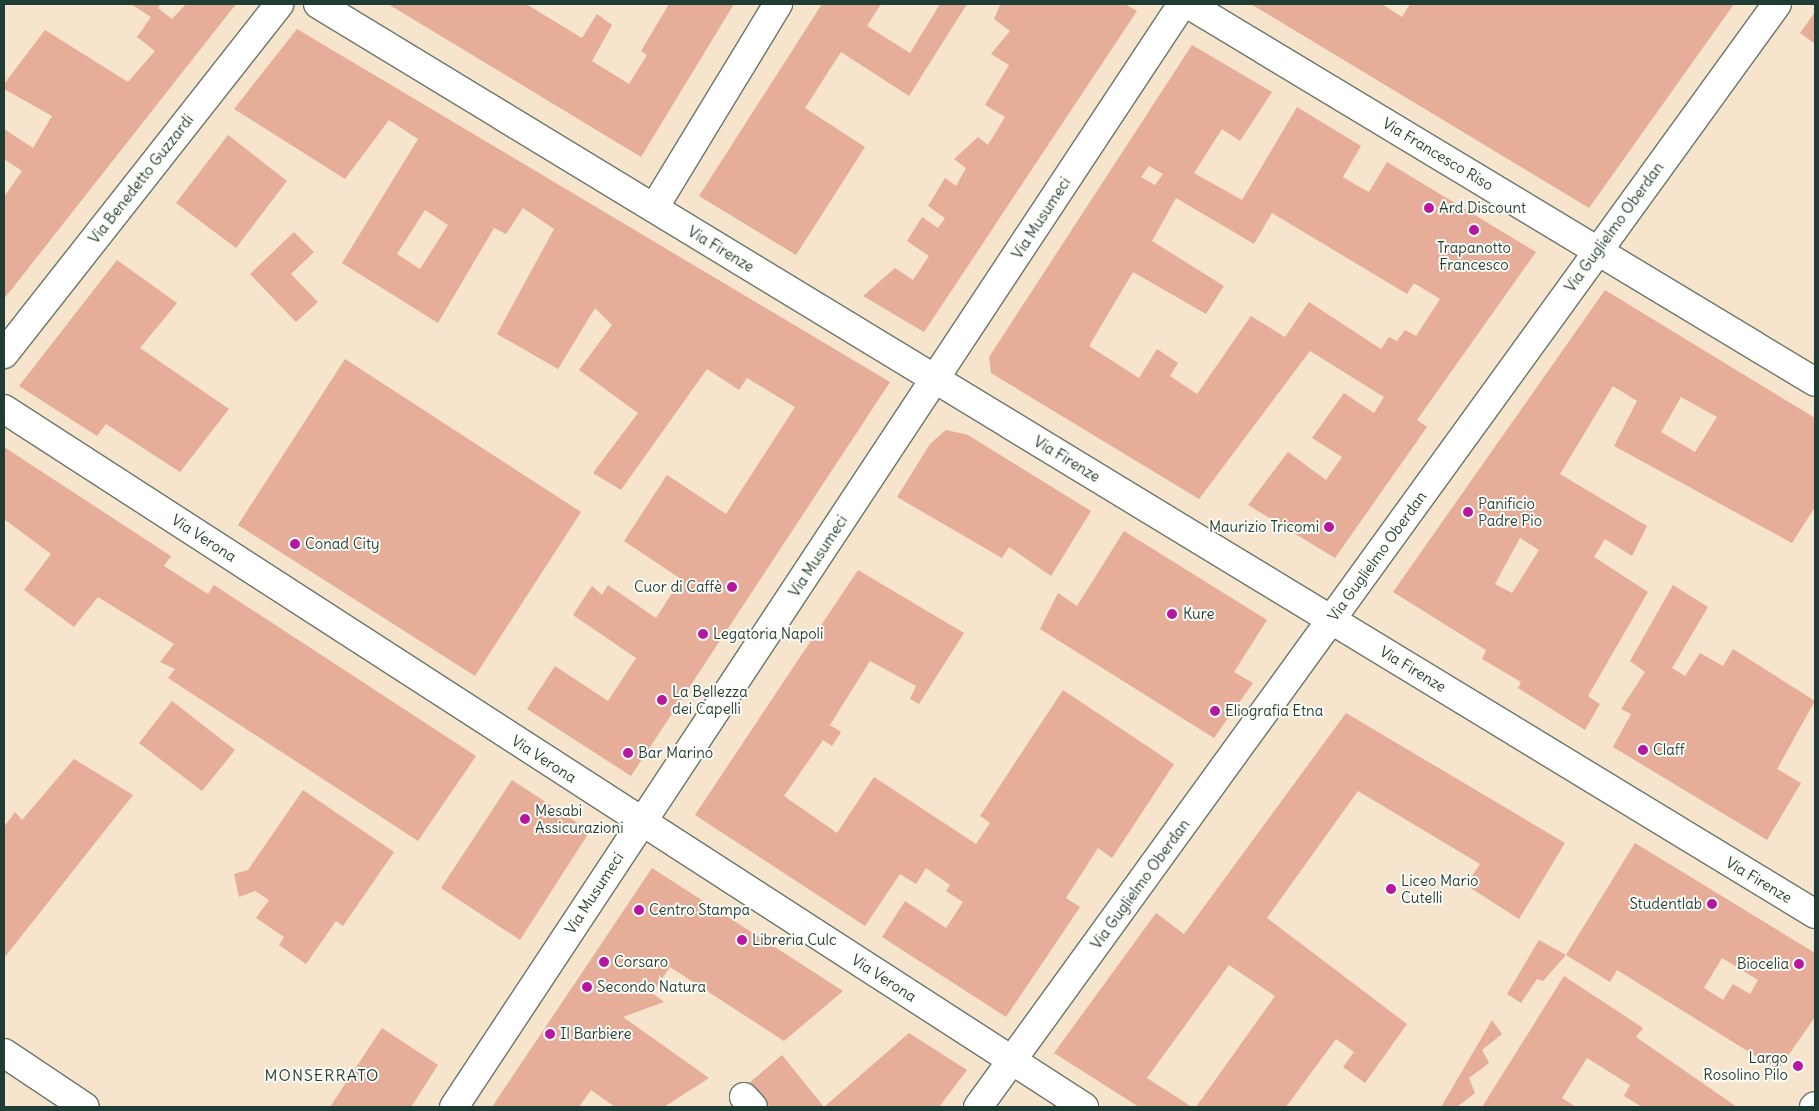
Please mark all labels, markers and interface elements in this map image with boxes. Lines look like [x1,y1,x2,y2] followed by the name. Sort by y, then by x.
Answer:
[85,111,197,247] street label: Via Benedetto Guzzardi
[1379,114,1497,194] street label: Via Francesco Riso
[1561,159,1667,295] street label: Via Guglielmo Oberdan
[1008,174,1074,262] street label: Via Musumeci
[1439,199,1526,217] place label: Ard Discount
[1423,202,1435,214] marker: Ard Discount
[685,222,757,276] street label: Via Firenze
[1468,224,1480,236] marker: Trapanotto Francesco
[1437,238,1511,273] place label: Trapanotto Francesco
[1031,432,1103,486] street label: Via Firenze
[1324,488,1430,624] street label: Via Guglielmo Oberdan
[1478,494,1542,529] place label: Panificio Padre Pio
[1462,506,1474,518] marker: Panificio Padre Pio
[168,510,240,566] street label: Via Verona
[785,512,851,600] street label: Via Musumeci
[1209,518,1319,536] place label: Maurizio Tricomi
[1323,521,1335,533] marker: Maurizio Tricomi
[305,535,380,553] place label: Conad City
[289,538,301,550] marker: Conad City
[634,578,722,596] place label: Cuor di Caffè
[726,581,738,593] marker: Cuor di Caffè
[1183,605,1215,623] place label: Kure
[1165,607,1179,621] marker: Kure
[713,625,823,643] place label: Legatoria Napoli
[697,628,709,640] marker: Legatoria Napoli
[1377,642,1449,696] street label: Via Firenze
[672,682,748,717] place label: La Bellezza dei Capelli
[656,694,668,706] marker: La Bellezza dei Capelli
[1225,702,1323,720] place label: Eliografia Etna
[1209,705,1221,717] marker: Eliografia Etna
[508,731,580,787] street label: Via Verona
[1653,741,1685,759] place label: Claff
[638,744,713,762] place label: Bar Marino
[1637,744,1649,756] marker: Claff
[622,747,634,759] marker: Bar Marino
[535,801,624,836] place label: Mesabi Assicurazioni
[519,813,531,825] marker: Mesabi Assicurazioni
[1087,816,1193,952] street label: Via Guglielmo Oberdan
[561,849,627,937] street label: Via Musumeci
[1723,853,1795,907] street label: Via Firenze
[1401,871,1479,906] place label: Liceo Mario Cutelli
[1385,883,1397,895] marker: Liceo Mario Cutelli
[1630,895,1702,913] place label: Studentlab
[1706,898,1718,910] marker: Studentlab
[649,901,750,919] place label: Centro Stampa
[633,904,645,916] marker: Centro Stampa
[752,931,837,949] place label: Libreria Culc
[736,934,748,946] marker: Libreria Culc
[848,950,920,1006] street label: Via Verona
[614,953,668,971] place label: Corsaro
[1737,955,1789,973] place label: Biocelia
[598,956,610,968] marker: Corsaro
[1793,958,1805,970] marker: Biocelia
[597,978,706,996] place label: Secondo Natura
[581,981,593,993] marker: Secondo Natura
[560,1025,631,1043] place label: Il Barbiere
[544,1028,556,1040] marker: Il Barbiere
[1703,1048,1788,1083] place label: Largo Rosolino Pilo
[1792,1060,1804,1072] marker: Largo Rosolino Pilo
[263,1065,381,1085] district label: MONSERRATO

